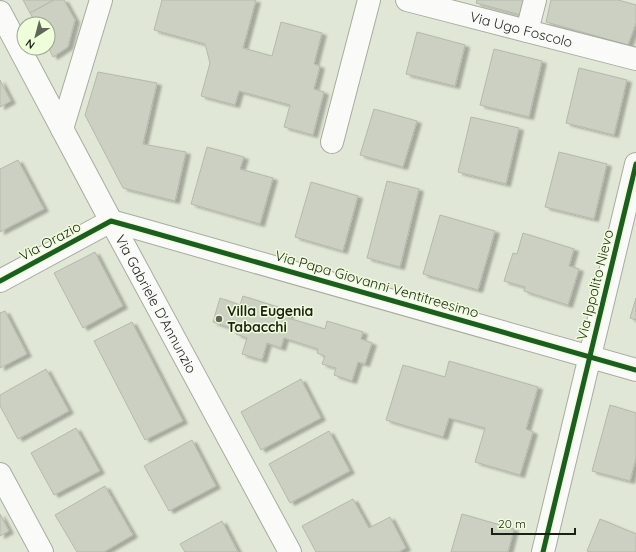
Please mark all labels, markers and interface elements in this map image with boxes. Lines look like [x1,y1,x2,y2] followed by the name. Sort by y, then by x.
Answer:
[468,8,575,51] street label: Via Ugo Foscolo
[16,16,56,56] north arrow
[23,36,38,52] text: N
[16,217,84,265] street label: Via Orazio
[573,228,617,342] street label: Via Ippolito Nievo
[111,232,201,376] street label: Via Gabriele D'Annunzio
[273,246,481,322] street label: Via Papa Giovanni Ventitreesimo
[227,302,313,336] place label: Villa Eugenia Tabacchi
[214,314,224,324] marker: Villa Eugenia Tabacchi
[492,510,575,536] scale bar
[498,516,526,531] text: 20 m

